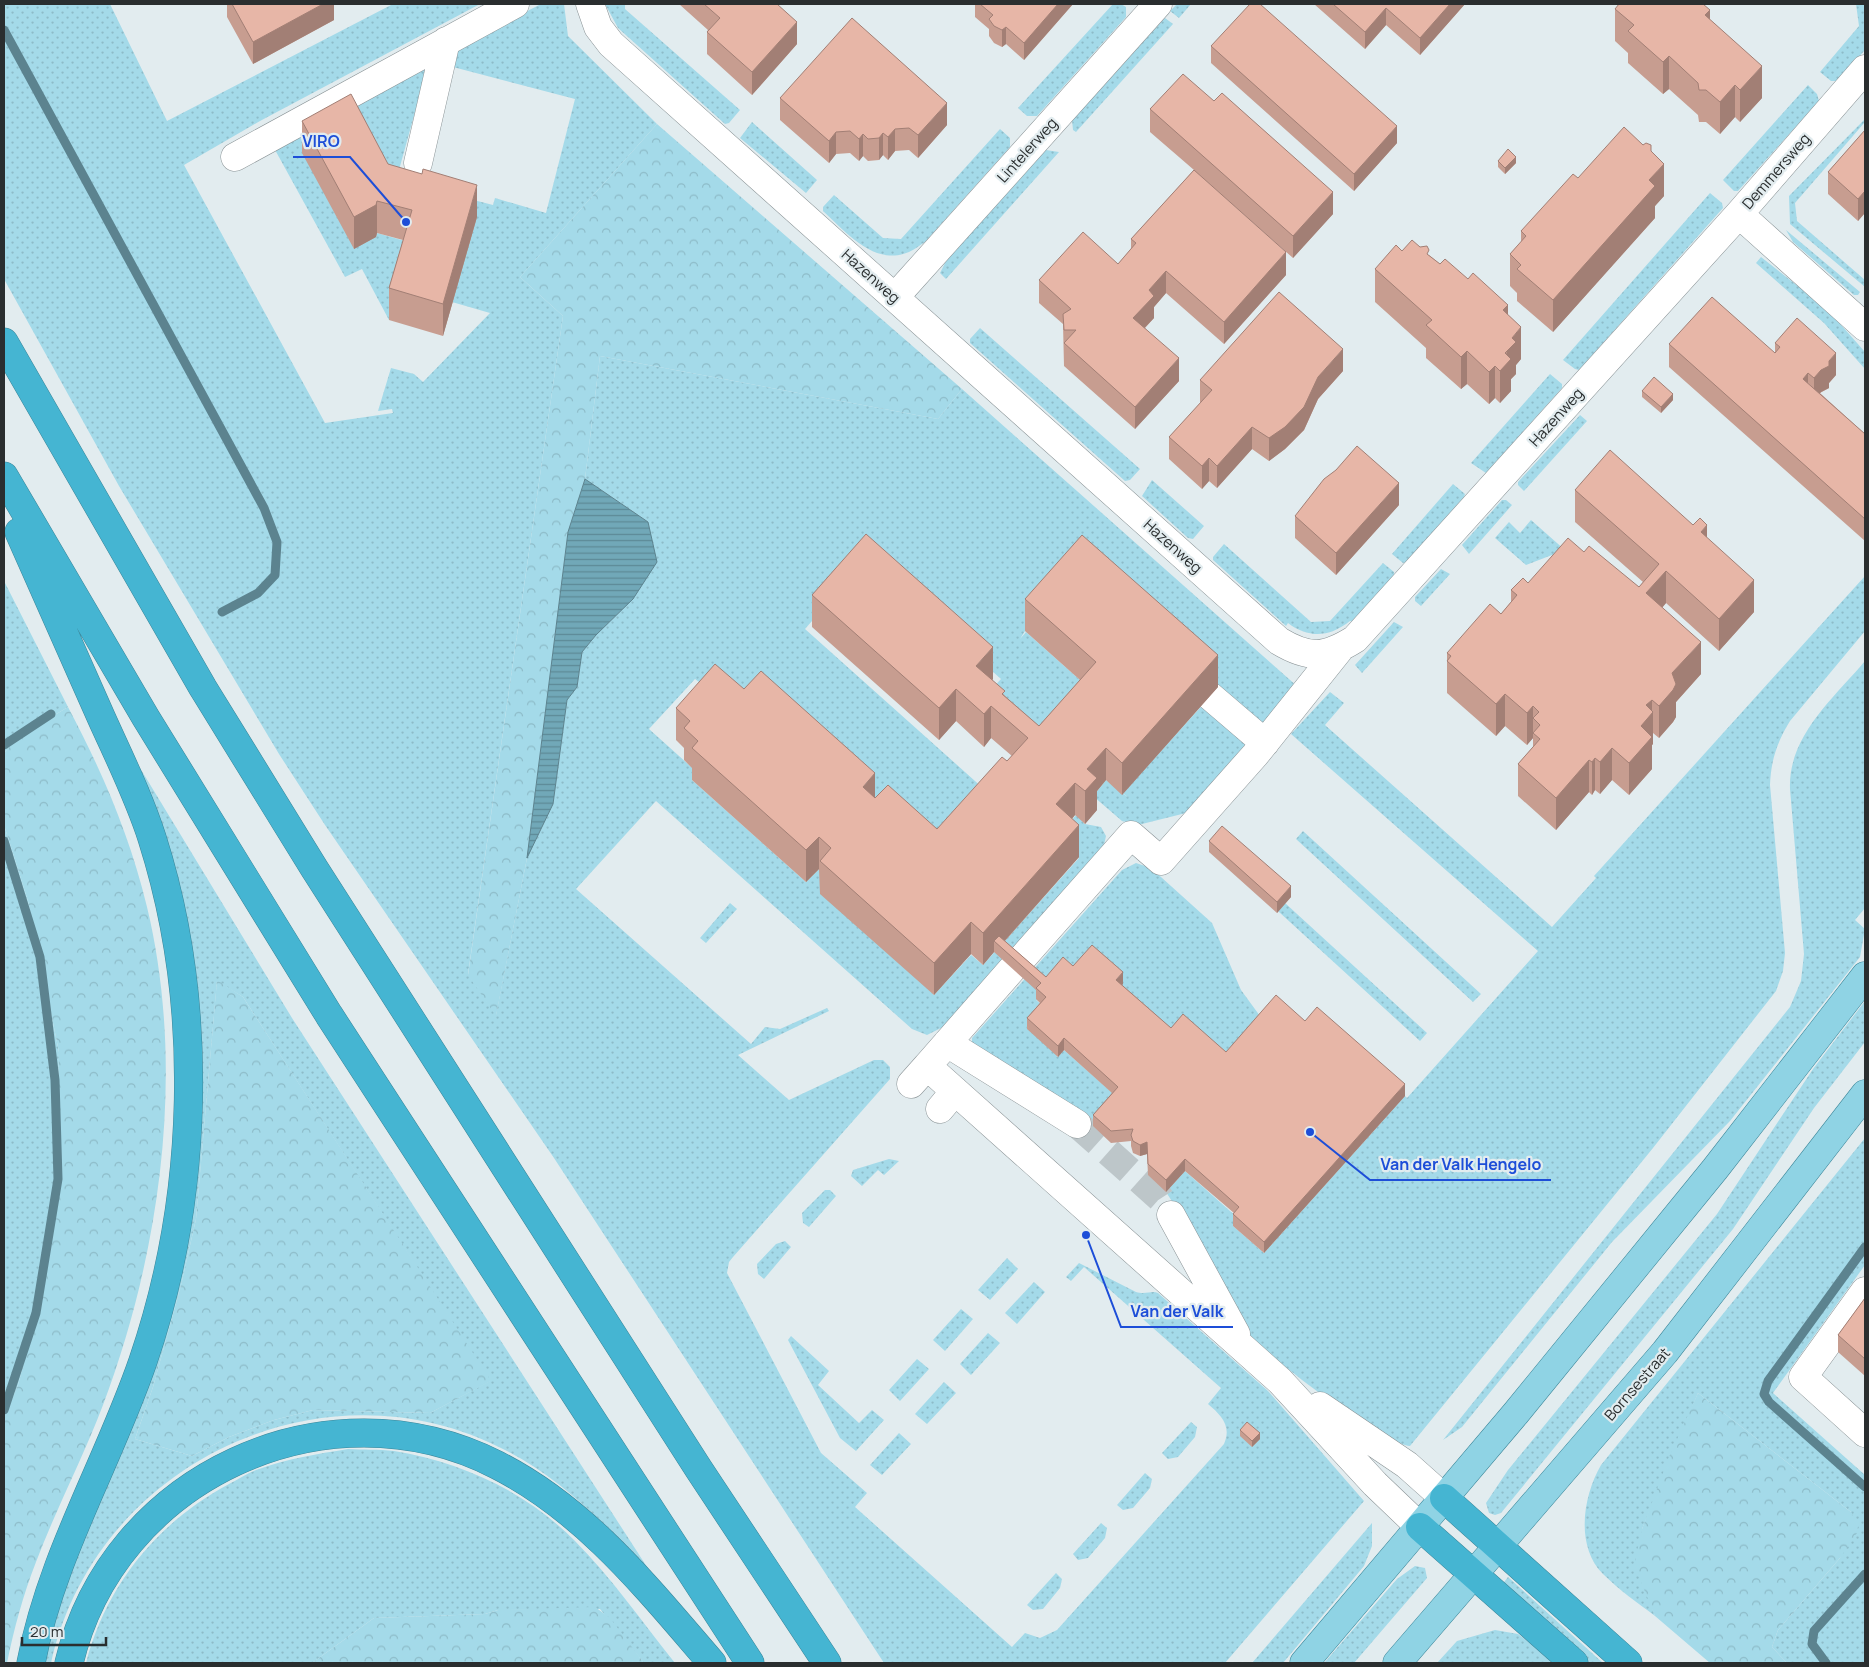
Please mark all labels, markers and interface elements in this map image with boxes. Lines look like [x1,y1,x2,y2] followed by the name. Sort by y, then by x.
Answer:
[992,113,1062,187] street label: Lintelerweg
[293,126,350,157] callout: VIRO
[1737,129,1815,213] street label: Demmersweg
[302,130,340,152] text: VIRO
[837,244,905,308] street label: Hazenweg
[1524,383,1588,451] street label: Hazenweg
[1139,514,1207,578] street label: Hazenweg
[1370,1149,1551,1180] callout: Van der Valk Hengelo
[1381,1153,1542,1175] text: Van der Valk Hengelo
[1121,1296,1233,1327] callout: Van der Valk
[1131,1300,1224,1322] text: Van der Valk
[1599,1343,1675,1425] street label: Bornsestraat
[22,1614,106,1646] scale bar
[30,1621,63,1642] text: 20 m

